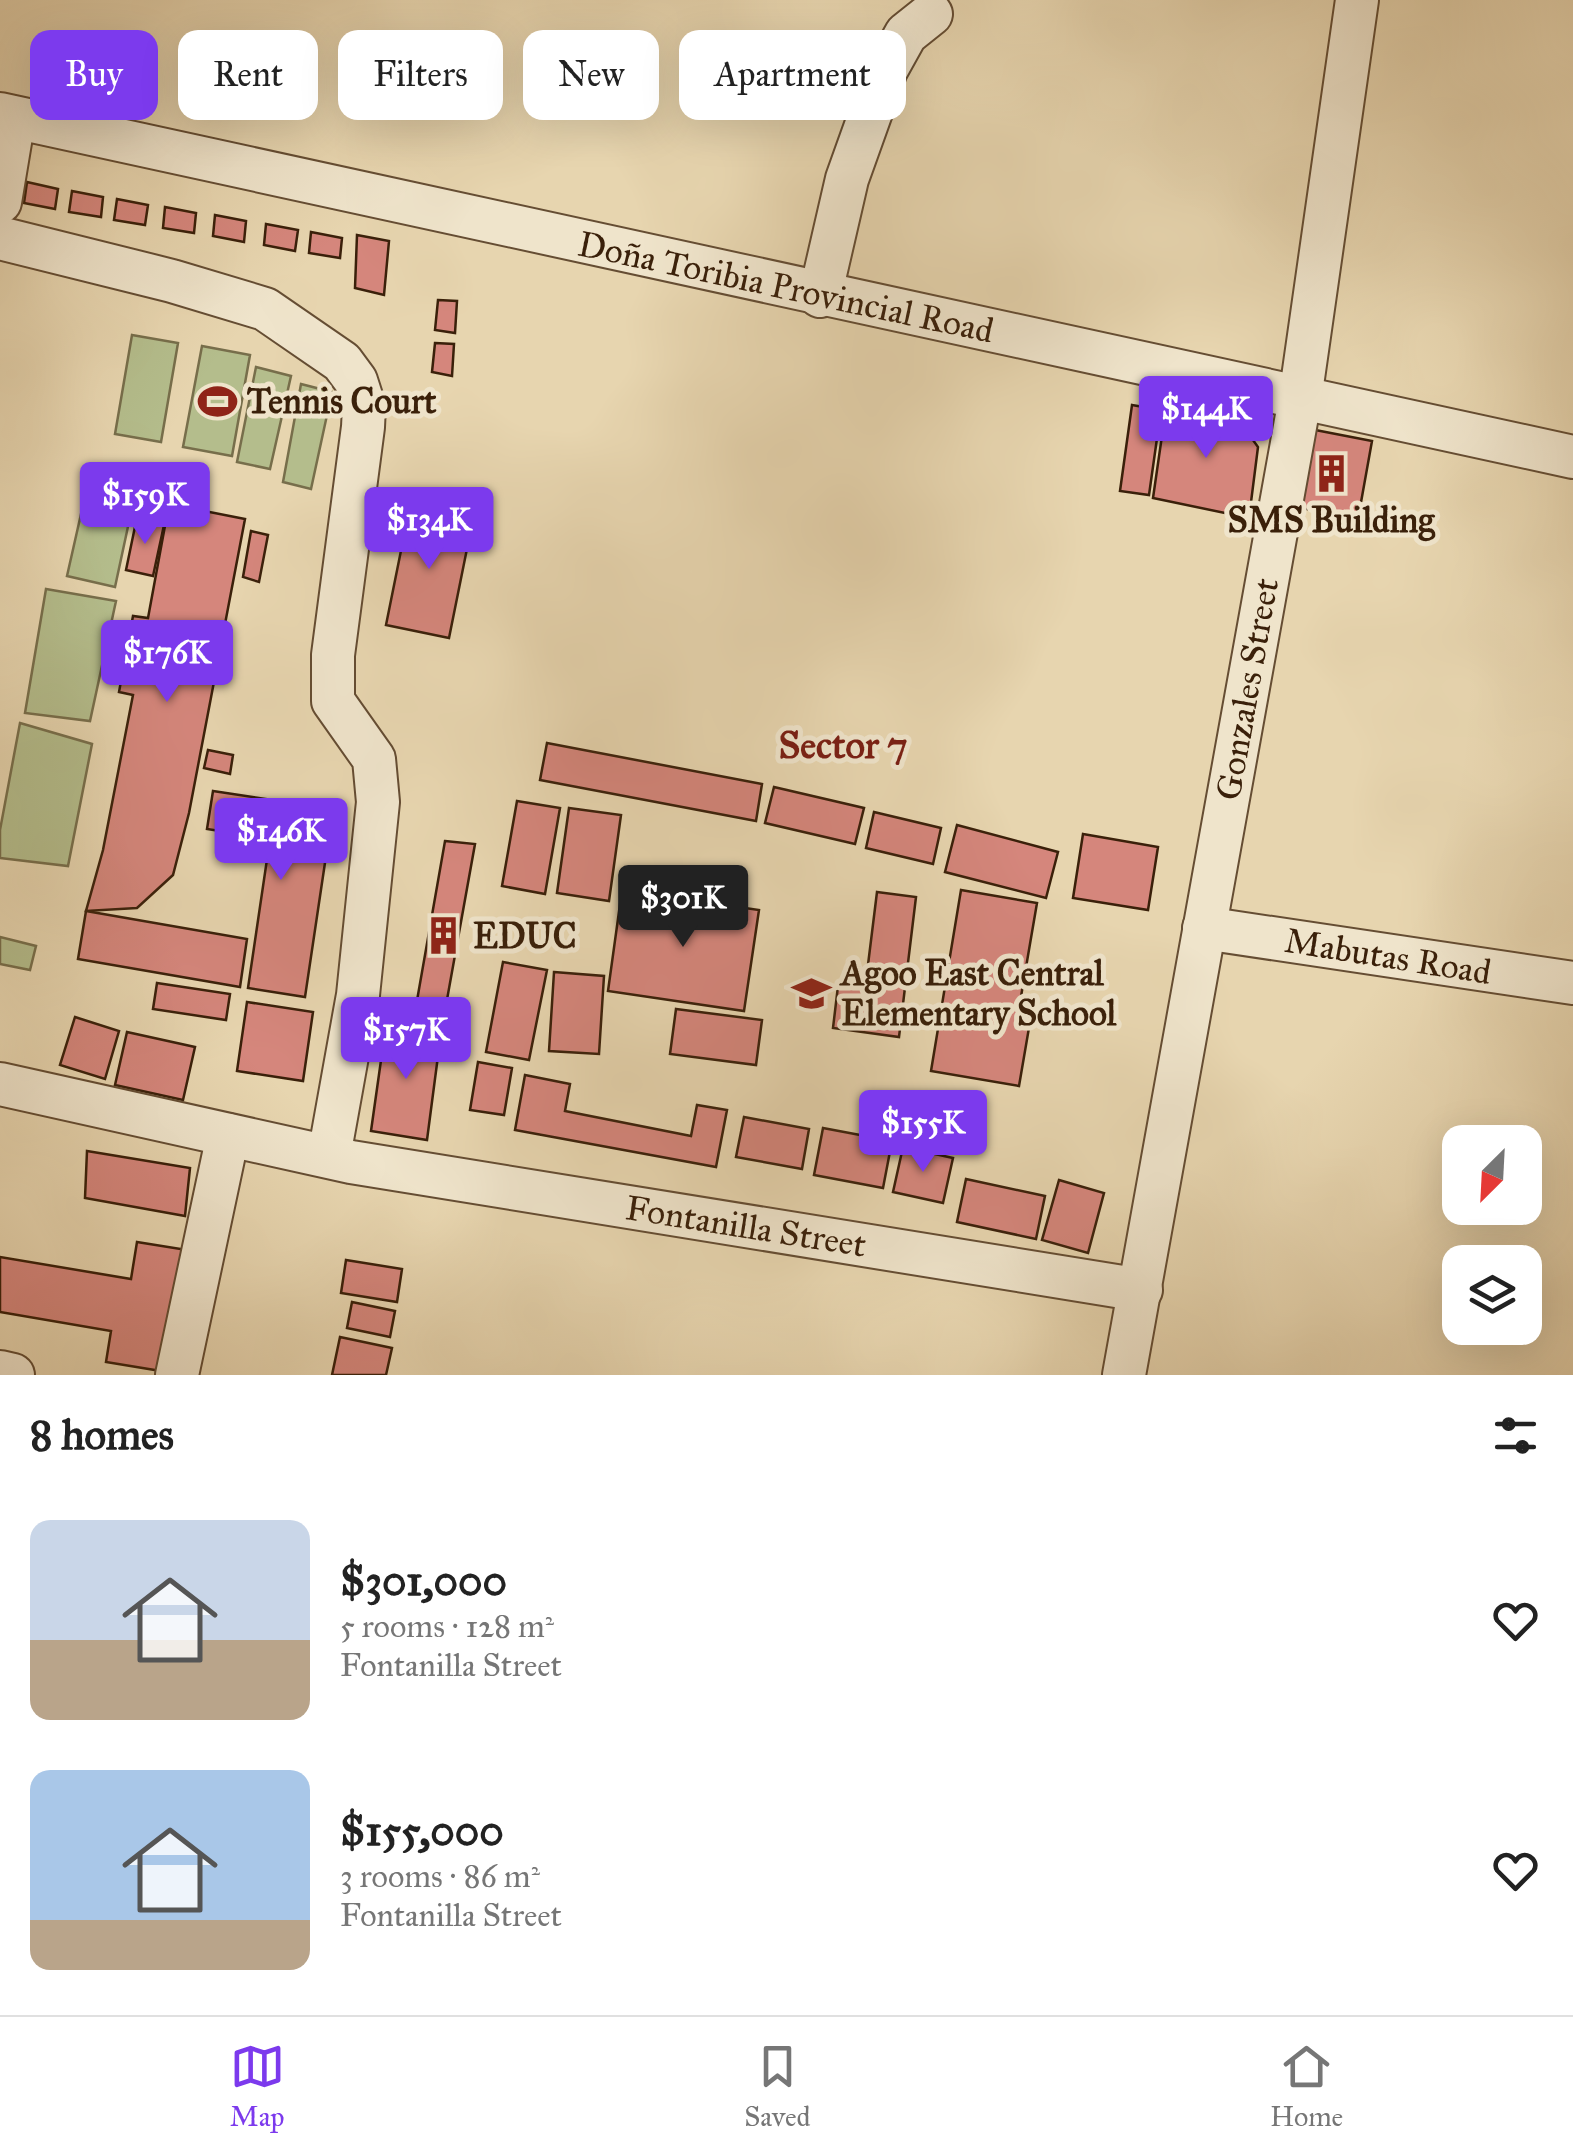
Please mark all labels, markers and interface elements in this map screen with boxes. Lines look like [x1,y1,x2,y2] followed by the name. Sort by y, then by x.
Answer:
[30,30,158,120] chip: Buy
[178,30,318,120] chip: Rent
[338,30,503,120] chip: Filters
[523,30,659,120] chip: New
[679,30,906,120] chip: Apartment
[574,222,998,353] street label: Doña Toribia Provincial Road
[1136,376,1276,461] pin: $144K
[196,380,238,422] sports icon: Tennis Court
[247,380,437,423] place label: Tennis Court
[1161,389,1251,428] text: $144K
[1310,452,1352,494] building icon: SMS Building
[75,462,215,547] pin: $159K
[102,475,188,514] text: $159K
[359,487,499,572] pin: $134K
[1227,499,1436,542] place label: SMS Building
[386,500,472,539] text: $134K
[1207,575,1288,803] street label: Gonzales Street
[97,620,237,705] pin: $176K
[123,633,211,672] text: $176K
[778,722,908,768] district label: Sector 7
[211,798,351,883] pin: $146K
[237,811,325,850] text: $146K
[613,865,753,950] pin: $301K
[640,878,726,917] text: $301K
[422,915,464,957] building icon: EDUC
[473,915,577,958] place label: EDUC
[1282,919,1495,994] street label: Mabutas Road
[839,952,1117,1035] place label: Agoo East Central Elementary School
[790,972,832,1014] school or university icon: Agoo East Central Elementary School
[336,997,476,1082] pin: $157K
[363,1010,449,1049] text: $157K
[853,1090,993,1175] pin: $155K
[881,1103,965,1142] text: $155K
[1442,1125,1542,1225] north arrow
[1442,1125,1542,1345] map controls
[623,1186,869,1267] street label: Fontanilla Street
[1442,1245,1542,1345] button: layers
[1488,1408,1543,1463] icon: filters
[30,1409,174,1461] text: 8 homes
[340,1555,507,1607] text: $301,000
[110,1560,230,1680] icon: home
[1488,1593,1543,1648] icon: heart
[340,1607,554,1646] text: 5 rooms · 128 m²
[340,1646,562,1685] text: Fontanilla Street
[340,1805,504,1857] text: $155,000
[110,1810,230,1930] icon: home
[1488,1843,1543,1898] icon: heart
[340,1857,540,1896] text: 3 rooms · 86 m²
[340,1896,562,1935] text: Fontanilla Street
[230,2039,285,2134] tab: Map
[744,2039,811,2134] tab: Saved
[1270,2039,1343,2134] tab: Home

